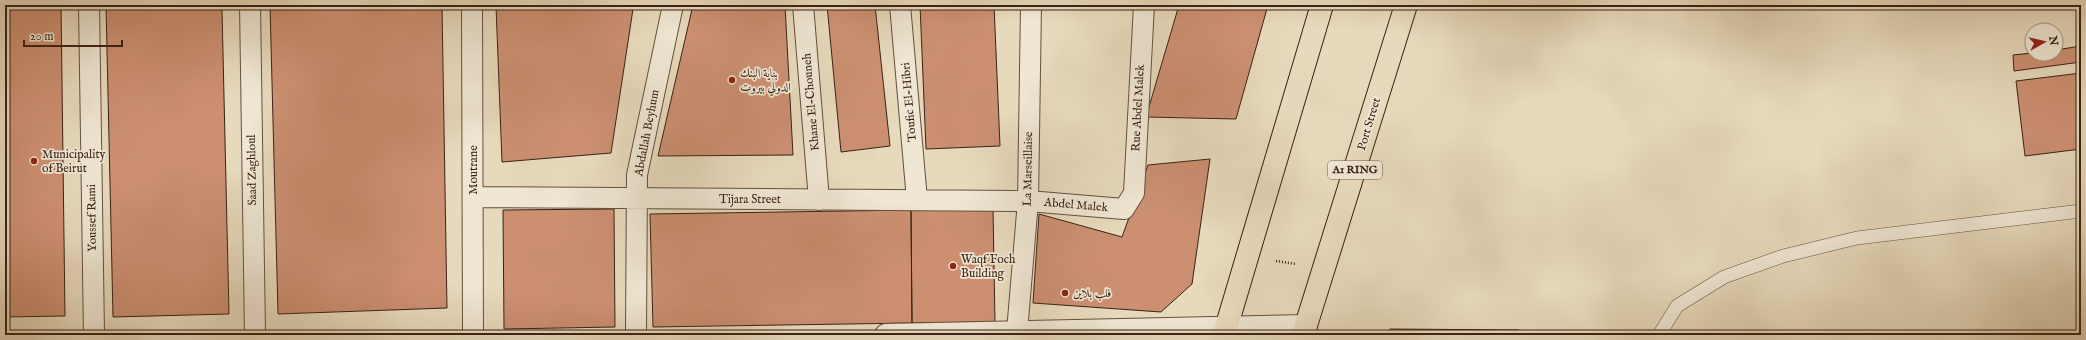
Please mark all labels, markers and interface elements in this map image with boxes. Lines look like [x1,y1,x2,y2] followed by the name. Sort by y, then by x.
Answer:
[24,22,122,48] scale bar
[2024,22,2064,62] north arrow
[30,29,53,44] text: 20 m
[2045,34,2061,47] text: N
[799,52,823,151] street label: Khane El-Chouneh
[898,62,920,142] street label: Toufic El-Hibri
[1128,63,1148,152] street label: Rue Abdel Malek
[740,66,791,97] place label: بناية البنك الدولي بيروت
[727,75,737,85] marker: بناية البنك الدولي بيروت
[631,88,663,179] street label: Abdallah Beyhum
[1354,96,1384,152] street label: Port Street
[1020,131,1036,207] street label: La Marseillaise
[244,134,260,206] street label: Saad Zaghloul
[466,145,481,195] street label: Moutrane
[42,147,106,176] place label: Municipality of Beirut
[29,156,39,166] marker: Municipality of Beirut
[1328,161,1382,179] road number: A1 RING
[84,184,100,252] street label: Youssef Rami
[719,192,781,207] street label: Tijara Street
[1042,195,1109,215] street label: Abdel Malek
[961,252,1016,281] place label: Waqf Foch Building
[948,261,958,271] marker: Waqf Foch Building
[1073,286,1111,301] place label: فلب بلاين
[1060,288,1070,298] marker: فلب بلاين

